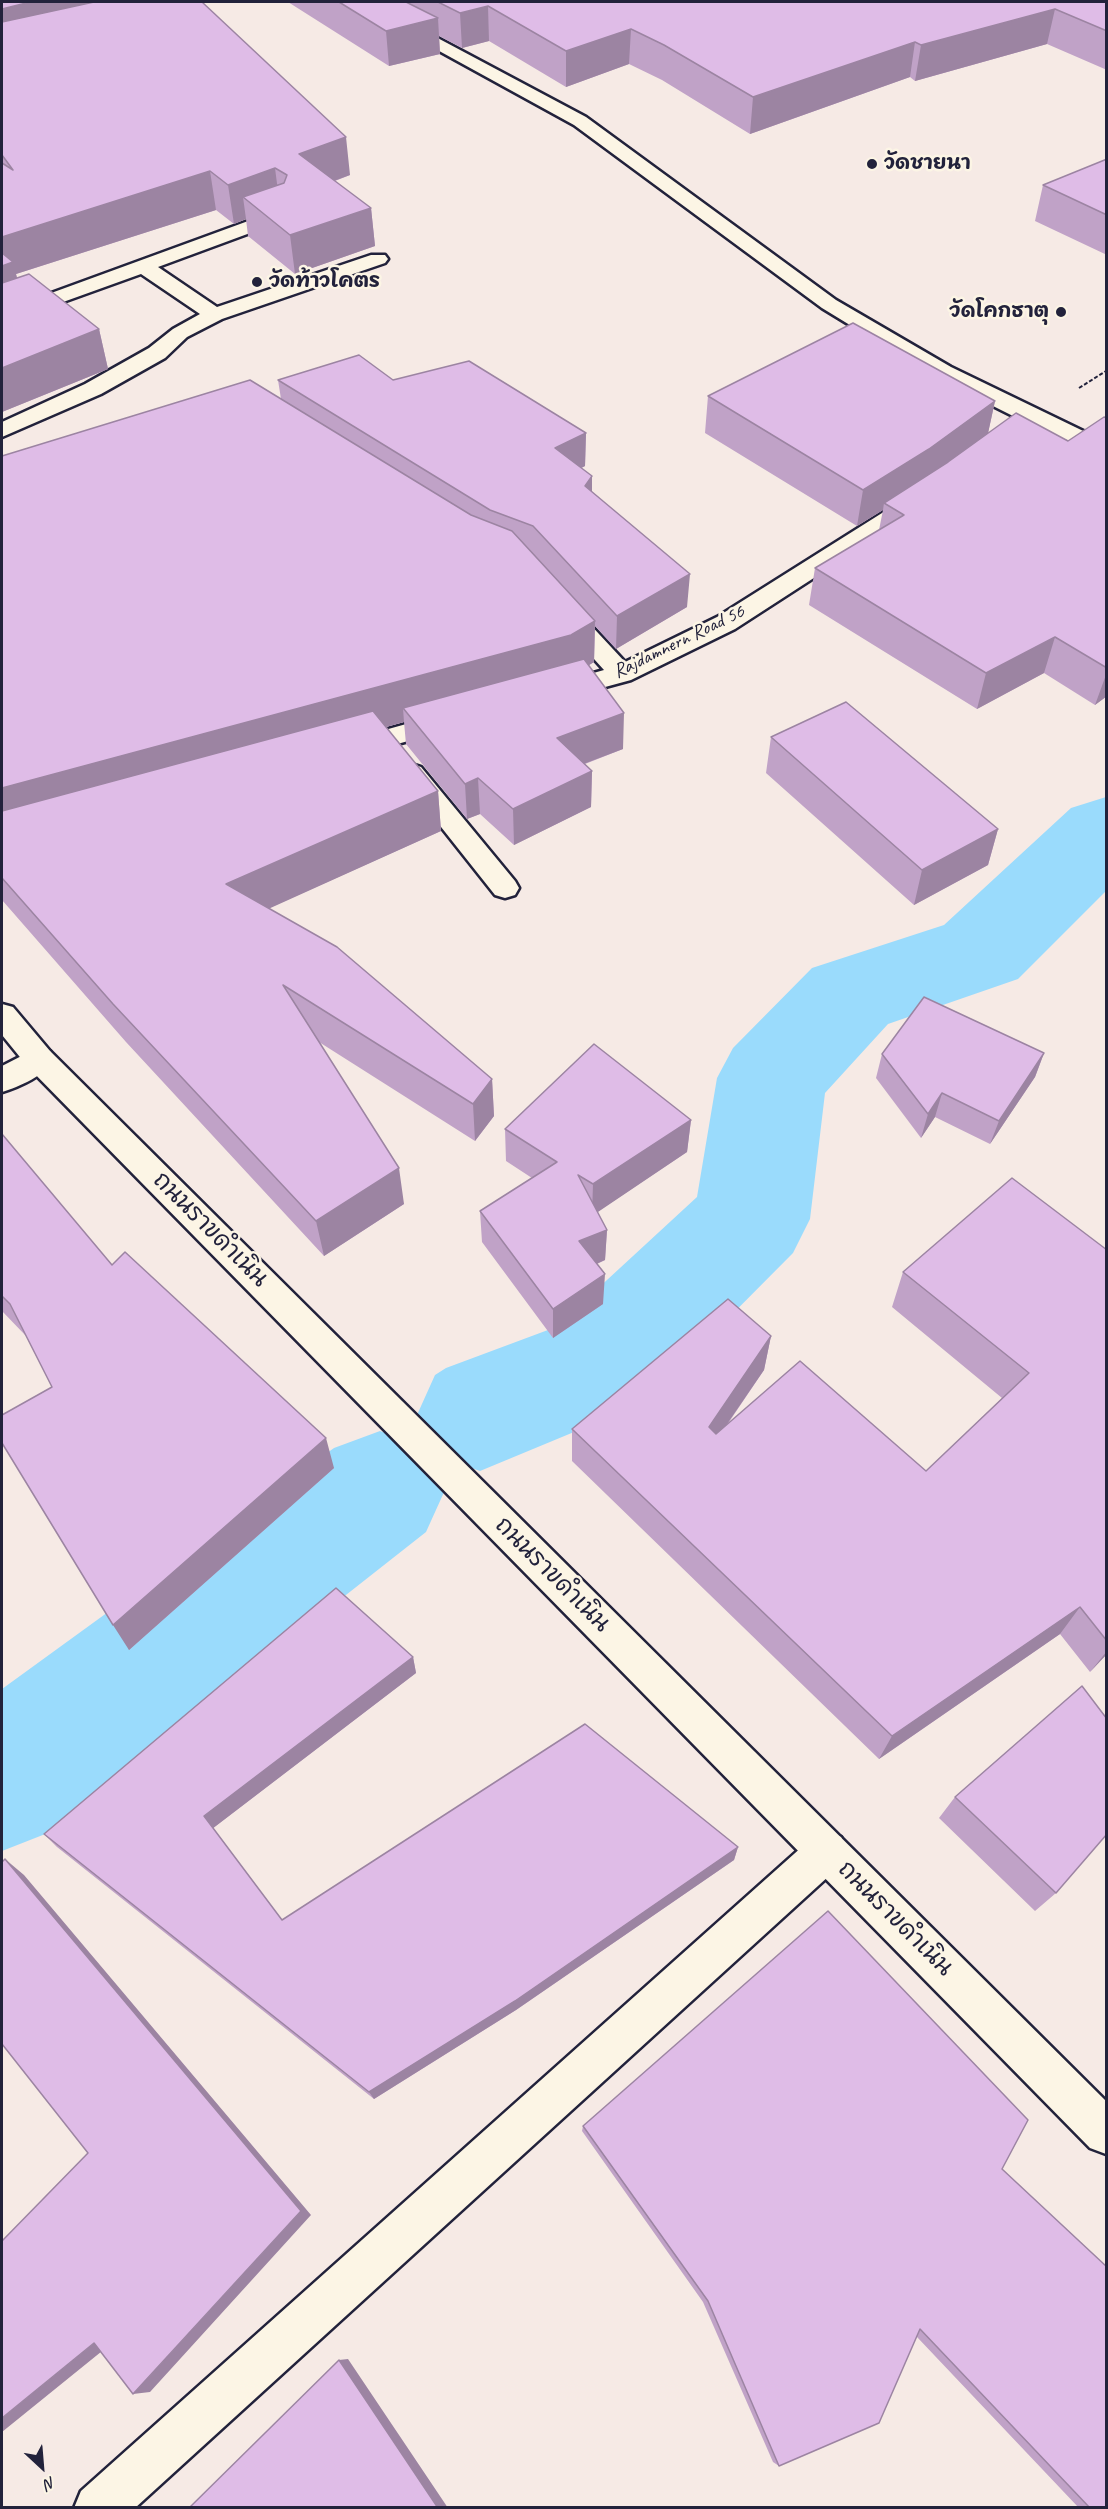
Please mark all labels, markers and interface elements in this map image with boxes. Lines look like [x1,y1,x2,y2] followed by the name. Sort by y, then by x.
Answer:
[884,152,971,176] place label: วัดชายนา
[865,157,879,171] marker: วัดชายนา
[269,270,380,294] place label: วัดท้าวโคตร
[250,275,264,289] marker: วัดท้าวโคตร
[949,300,1049,324] place label: วัดโคกธาตุ
[1054,305,1068,319] marker: วัดโคกธาตุ
[609,600,749,684] street label: Rajdamnern Road 56
[146,1166,274,1294] street label: ถนนราขดำเนิน
[488,1511,616,1639] street label: ถนนราขดำเนิน
[831,1855,959,1983] street label: ถนนราขดำเนิน
[12,2437,72,2497] north arrow
[41,2472,59,2494] text: N

